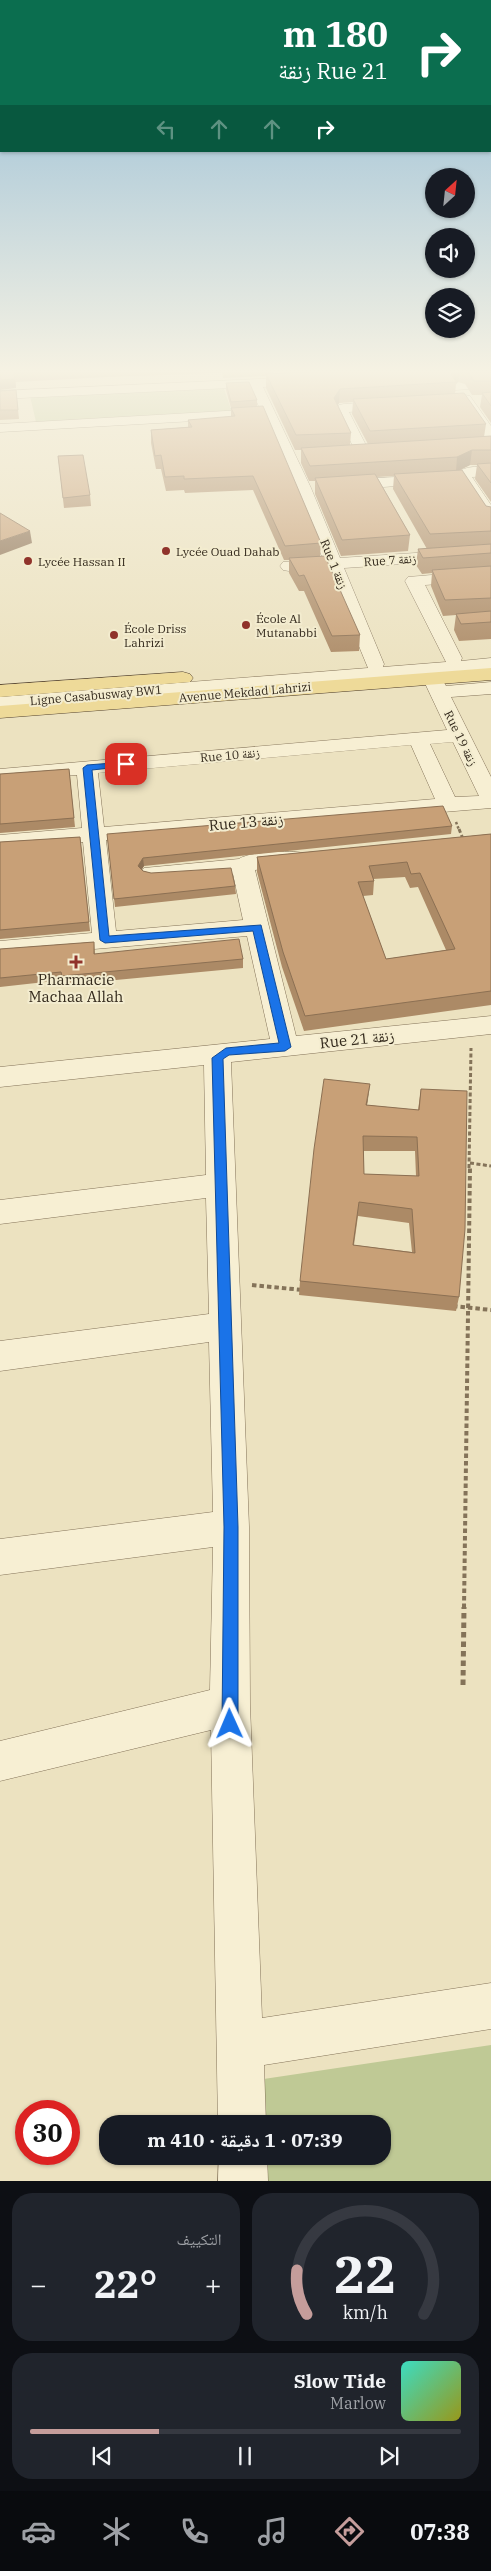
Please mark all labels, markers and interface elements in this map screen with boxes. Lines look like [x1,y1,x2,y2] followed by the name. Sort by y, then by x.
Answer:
[283,11,388,57] text: 180 m
[406,20,471,85] icon: right
[278,56,388,85] text: Rue 21 زنقة
[152,115,180,143] icon: left
[205,115,233,143] icon: ahead
[258,115,286,143] icon: ahead
[311,115,339,143] icon: right
[425,168,475,218] north arrow
[425,168,475,338] map controls
[425,228,475,278] button: sound
[425,288,475,338] button: layers
[317,537,351,592] street label: Rue 1 زنقة
[176,544,280,559] place label: Lycée Ouad Dahab
[160,545,172,557] marker: Lycée Ouad Dahab
[363,551,417,569] street label: Rue 7 زنقة
[38,554,126,569] place label: Lycée Hassan II
[22,555,34,567] marker: Lycée Hassan II
[256,611,317,640] place label: École Al Mutanabbi
[240,619,252,631] marker: École Al Mutanabbi
[124,621,187,650] place label: École Driss Lahrizi
[108,629,120,641] marker: École Driss Lahrizi
[178,679,312,705] street label: Avenue Mekdad Lahrizi
[29,682,163,708] street label: Ligne Casabusway BW1
[441,708,481,769] street label: Rue 19 زنقة
[105,743,147,785] pin
[200,745,261,765] street label: Rue 10 زنقة
[112,750,140,778] icon: arrive
[208,809,284,835] street label: Rue 13 زنقة
[70,956,82,968] marker: Pharmacie Machaa Allah
[29,970,123,1006] place label: Pharmacie Machaa Allah
[319,1026,395,1052] street label: Rue 21 زنقة
[203,1697,255,1749] position arrow
[15,2100,80,2165] speed limit sign: 30
[147,2128,343,2152] text: 07:39 · 1 دقيقة · 410 m
[177,2229,222,2249] text: التكييف
[334,2240,396,2307] text: 22
[94,2259,157,2308] text: 22°
[30,2266,47,2303] text: −
[205,2266,222,2303] text: +
[343,2301,388,2324] text: km/h
[294,2369,386,2393] text: Slow Tide
[330,2393,386,2413] text: Marlow
[88,2442,116,2470] icon: previous
[231,2442,259,2470] icon: pause
[375,2442,403,2470] icon: next
[21,2514,56,2549] icon: car
[99,2514,134,2549] icon: climate
[177,2514,212,2549] icon: phone
[255,2514,290,2549] icon: music
[332,2514,367,2549] icon: directions
[410,2517,470,2546] text: 07:38

